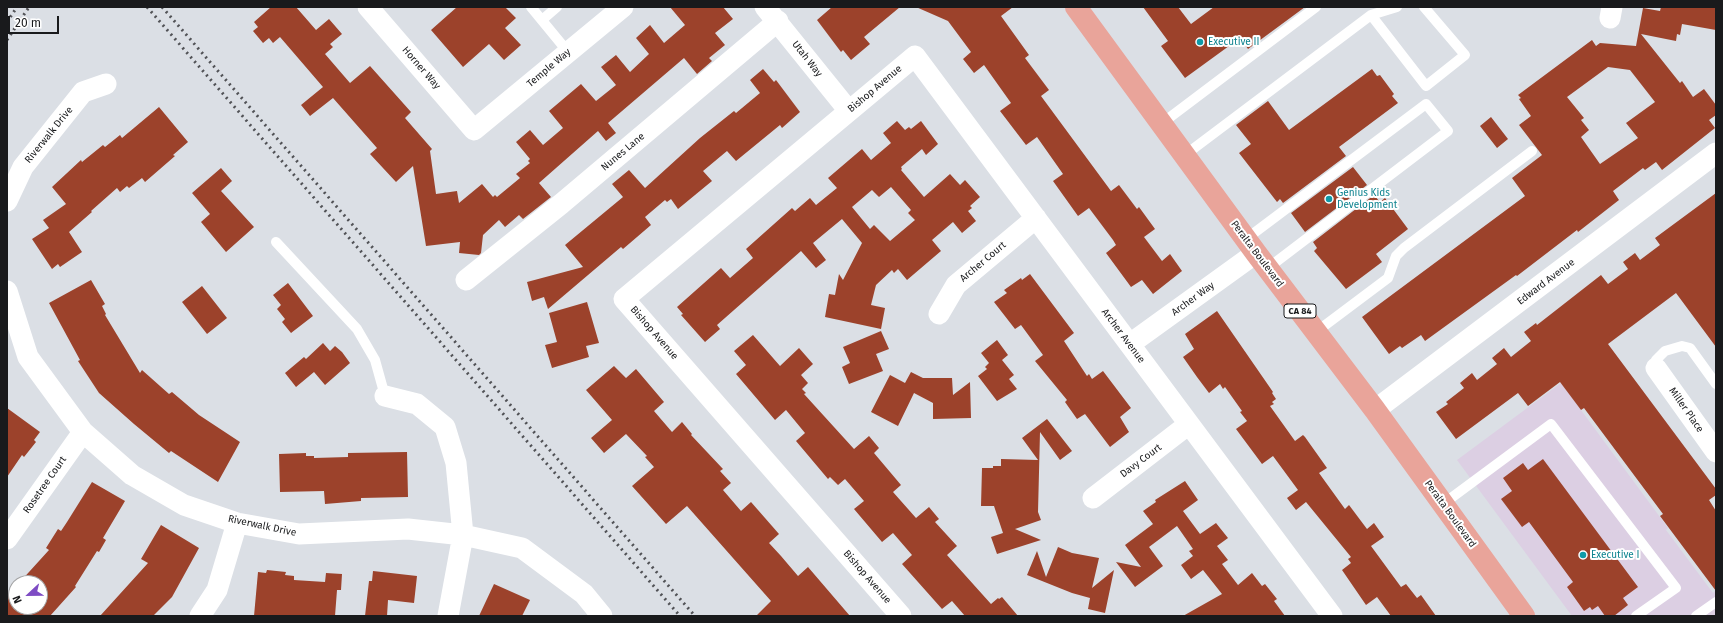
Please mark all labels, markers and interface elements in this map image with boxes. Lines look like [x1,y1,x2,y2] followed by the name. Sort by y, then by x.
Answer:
[10,8,61,34] scale bar
[15,16,41,30] text: 20 m
[1208,36,1259,48] place label: Executive II
[1195,37,1205,47] marker: Executive II
[789,39,825,79] street label: Utah Way
[399,44,443,92] street label: Horner Way
[525,46,573,90] street label: Temple Way
[845,63,905,115] street label: Bishop Avenue
[22,104,76,166] street label: Riverwalk Drive
[599,130,647,174] street label: Nunes Lane
[1337,187,1397,210] place label: Genius Kids Development
[1324,194,1334,204] marker: Genius Kids Development
[1228,218,1286,290] street label: Peralta Boulevard
[958,239,1008,285] street label: Archer Court
[1515,256,1577,308] street label: Edward Avenue
[1169,279,1217,319] street label: Archer Way
[627,304,681,362] street label: Bishop Avenue
[1284,304,1316,318] road number: CA 84
[1099,306,1147,366] street label: Archer Avenue
[1666,385,1706,435] street label: Miller Place
[1118,442,1164,480] street label: Davy Court
[21,454,69,516] street label: Rosetree Court
[1422,478,1478,550] street label: Peralta Boulevard
[227,513,297,539] street label: Riverwalk Drive
[840,548,894,606] street label: Bishop Avenue
[1591,549,1639,561] place label: Executive I
[1578,550,1588,560] marker: Executive I
[8,575,48,615] north arrow
[10,593,25,605] text: N

